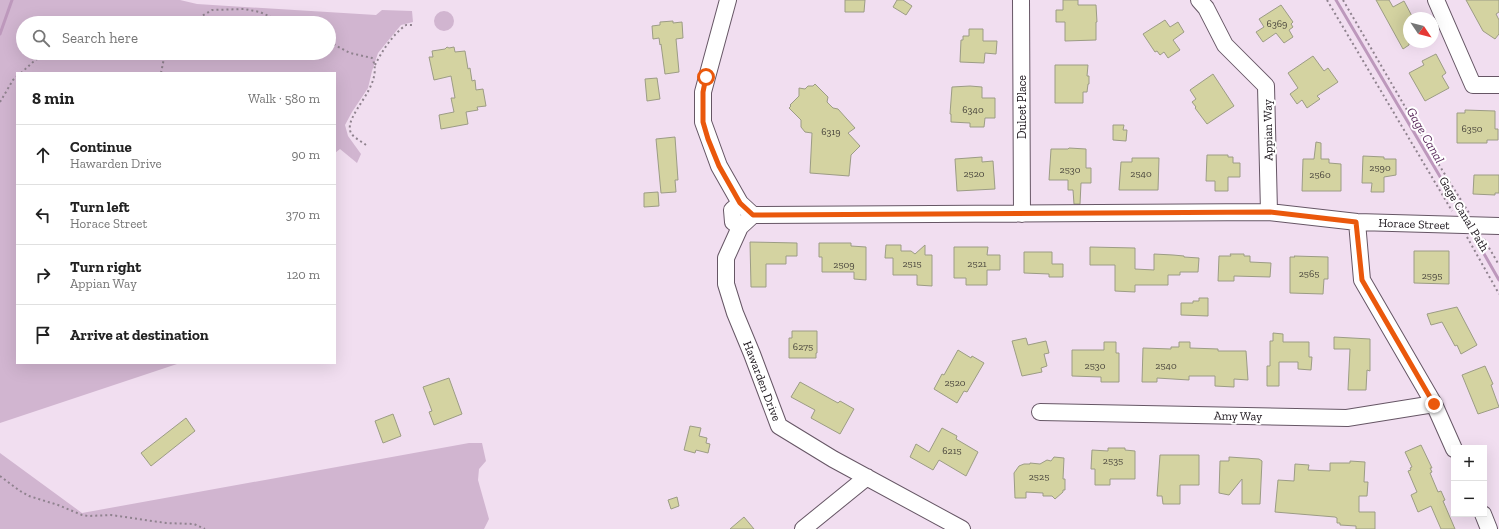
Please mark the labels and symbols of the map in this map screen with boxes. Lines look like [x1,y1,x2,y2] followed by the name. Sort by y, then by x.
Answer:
[1403,12,1439,48] north arrow
[1267,18,1287,30] house number: 6369
[697,68,715,86] route start
[1015,75,1029,139] street label: Dulcet Place
[1260,98,1276,161] street label: Appian Way
[962,104,984,116] house number: 6340
[1404,105,1448,166] water label: Gage Canal
[1461,123,1483,135] house number: 6350
[821,126,841,138] house number: 6319
[1369,162,1391,174] house number: 2590
[1060,164,1081,176] house number: 2530
[963,168,985,180] house number: 2520
[1130,168,1152,180] house number: 2540
[1309,169,1331,181] house number: 2560
[1436,174,1492,254] street label: Gage Canal Path
[1378,216,1450,232] street label: Horace Street
[902,258,922,270] house number: 2515
[967,258,987,270] house number: 2521
[833,259,855,271] house number: 2509
[1299,268,1319,280] house number: 2565
[1422,270,1442,282] house number: 2595
[740,339,784,423] street label: Hawarden Drive
[793,341,813,353] house number: 6275
[1085,360,1106,372] house number: 2530
[1155,360,1177,372] house number: 2540
[944,377,966,389] house number: 2520
[1425,395,1443,413] route end
[1214,409,1263,423] street label: Amy Way
[942,445,962,457] house number: 6215
[1103,455,1123,467] house number: 2535
[1029,471,1049,483] house number: 2525

